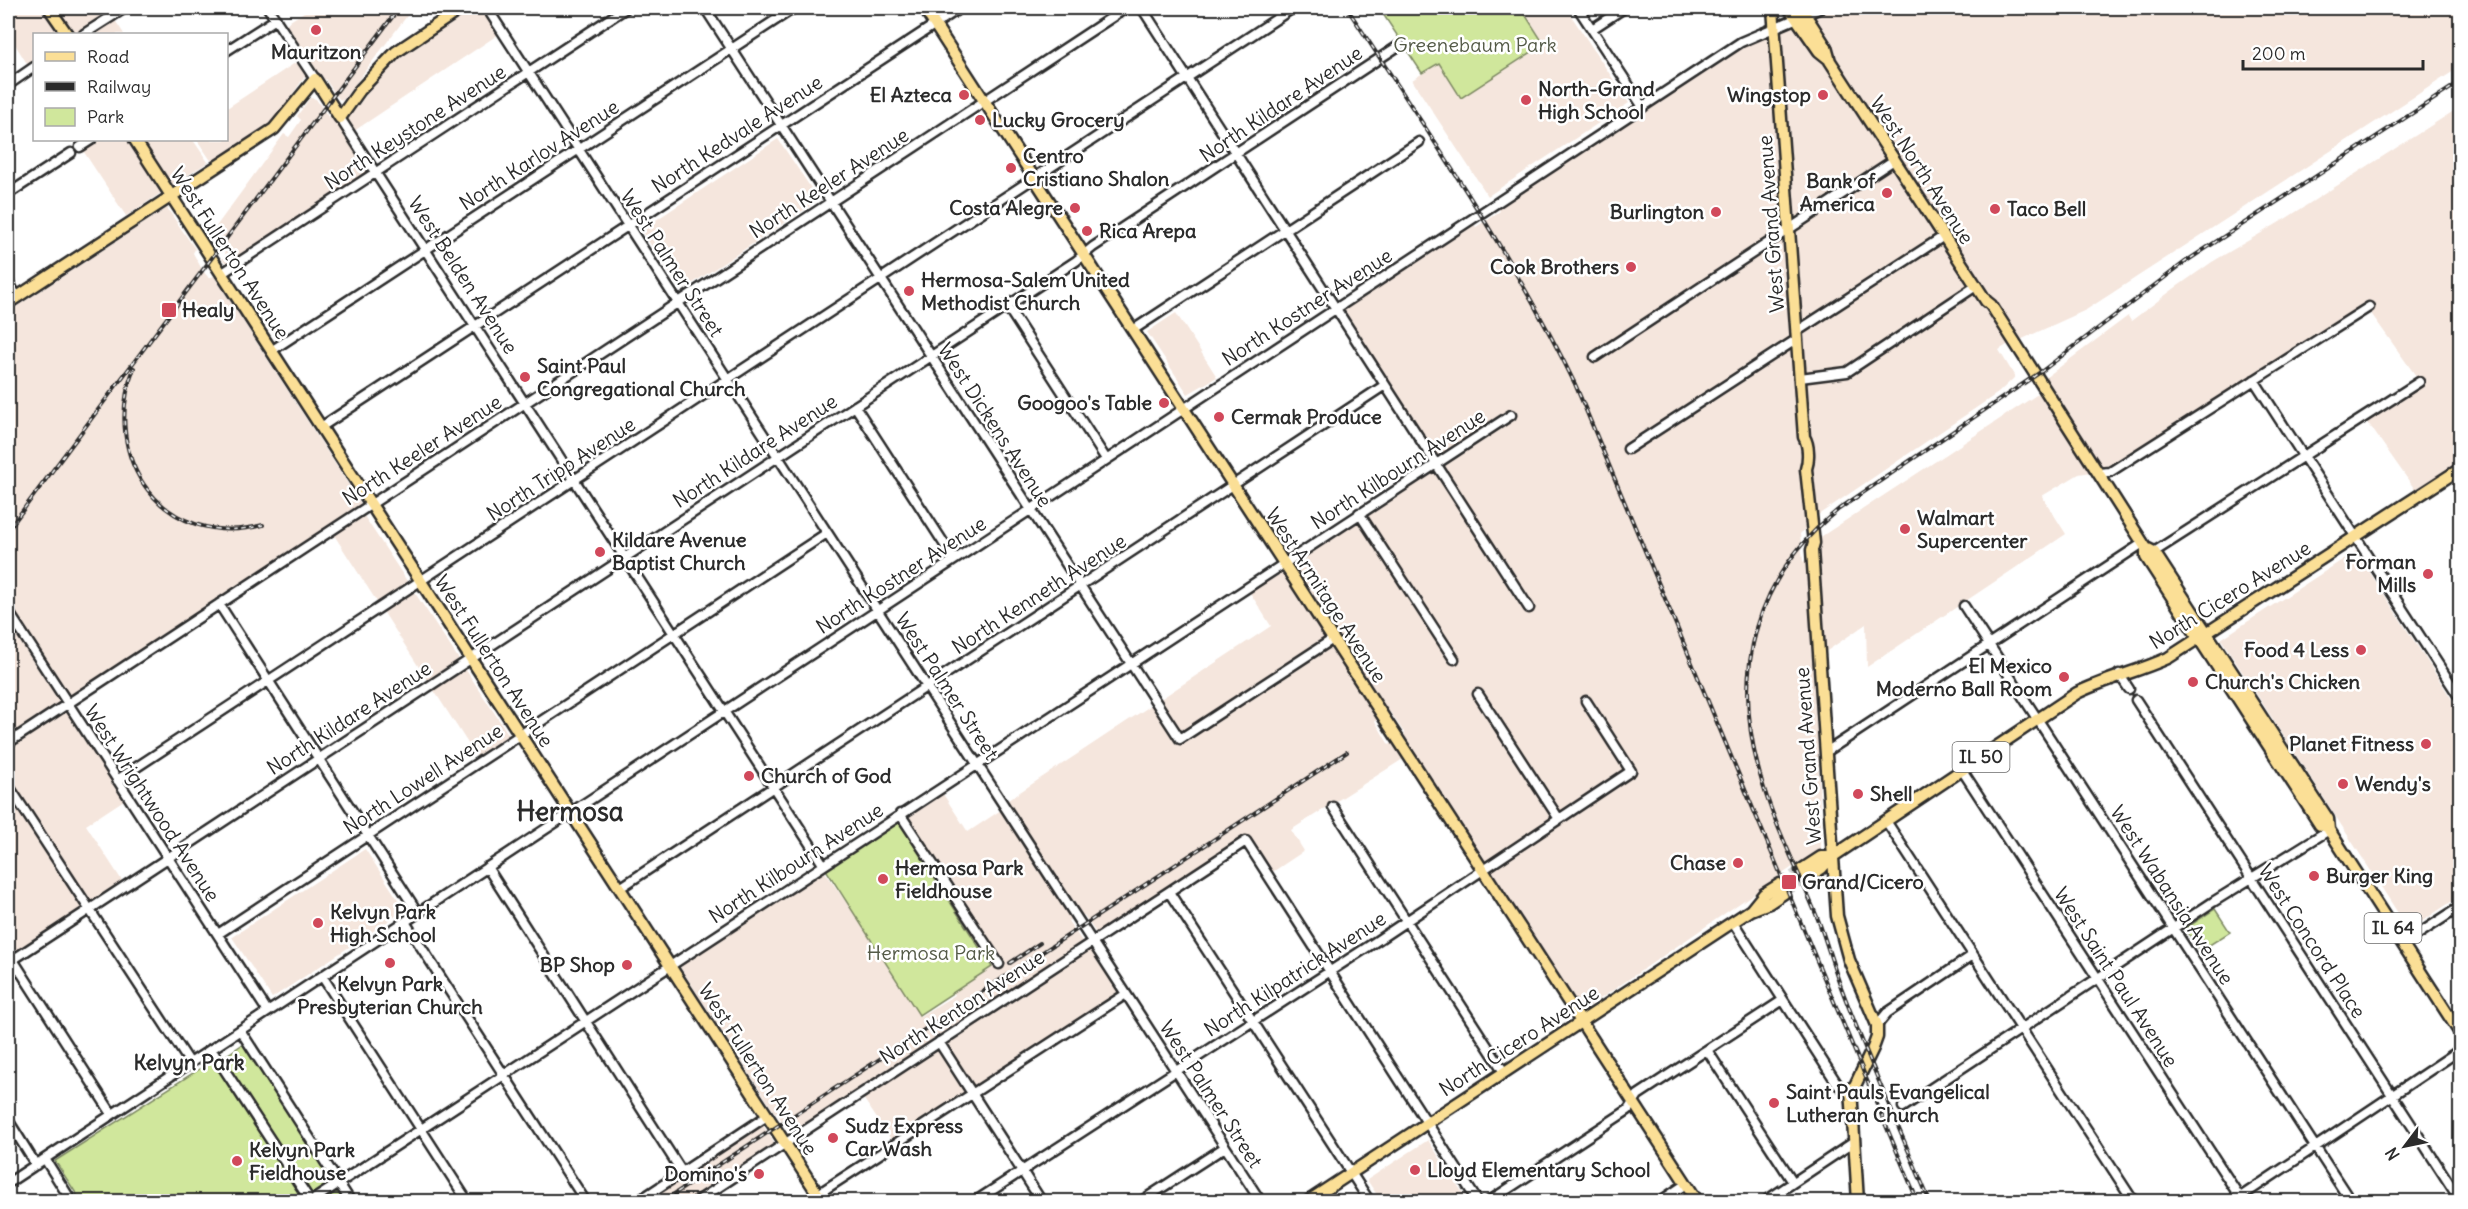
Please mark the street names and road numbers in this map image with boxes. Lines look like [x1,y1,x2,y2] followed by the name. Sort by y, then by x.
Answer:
[1195,40,1367,167] street label: North Kildare Avenue
[319,59,510,195] street label: North Keystone Avenue
[647,69,827,198] street label: North Kedvale Avenue
[1865,91,1980,249] street label: West North Avenue
[454,94,623,215] street label: North Karlov Avenue
[744,122,913,243] street label: North Keeler Avenue
[1752,134,1789,314] street label: West Grand Avenue
[165,162,295,344] street label: West Fullerton Avenue
[615,184,730,341] street label: West Palmer Street
[403,191,524,358] street label: West Belden Avenue
[1217,242,1396,371] street label: North Kostner Avenue
[933,338,1058,512] street label: West Dickens Avenue
[668,388,842,513] street label: North Kildare Avenue
[337,389,506,510] street label: North Keeler Avenue
[1306,403,1490,534] street label: North Kilbourn Avenue
[482,411,640,526] street label: North Tripp Avenue
[1260,503,1392,687] street label: West Armitage Avenue
[811,510,990,639] street label: North Kostner Avenue
[947,528,1131,659] street label: North Kenneth Avenue
[2145,535,2315,654] street label: North Cicero Avenue
[429,570,559,752] street label: West Fullerton Avenue
[890,607,1005,764] street label: West Palmer Street
[262,655,436,780] street label: North Kildare Avenue
[1789,666,1826,846] street label: West Grand Avenue
[79,699,226,906] street label: West Wrightwood Avenue
[338,718,507,840] street label: North Lowell Avenue
[1952,742,2010,772] road number: IL 50
[704,797,888,928] street label: North Kilbourn Avenue
[2105,800,2240,989] street label: West Wabansia Avenue
[2253,859,2372,1022] street label: West Concord Place
[2049,882,2184,1071] street label: West Saint Paul Avenue
[1199,905,1390,1042] street label: North Kilpatrick Avenue
[2364,913,2422,943] road number: IL 64
[875,944,1049,1069] street label: North Kenton Avenue
[693,978,823,1160] street label: West Fullerton Avenue
[1434,980,1603,1102] street label: North Cicero Avenue
[1154,1015,1269,1172] street label: West Palmer Street

